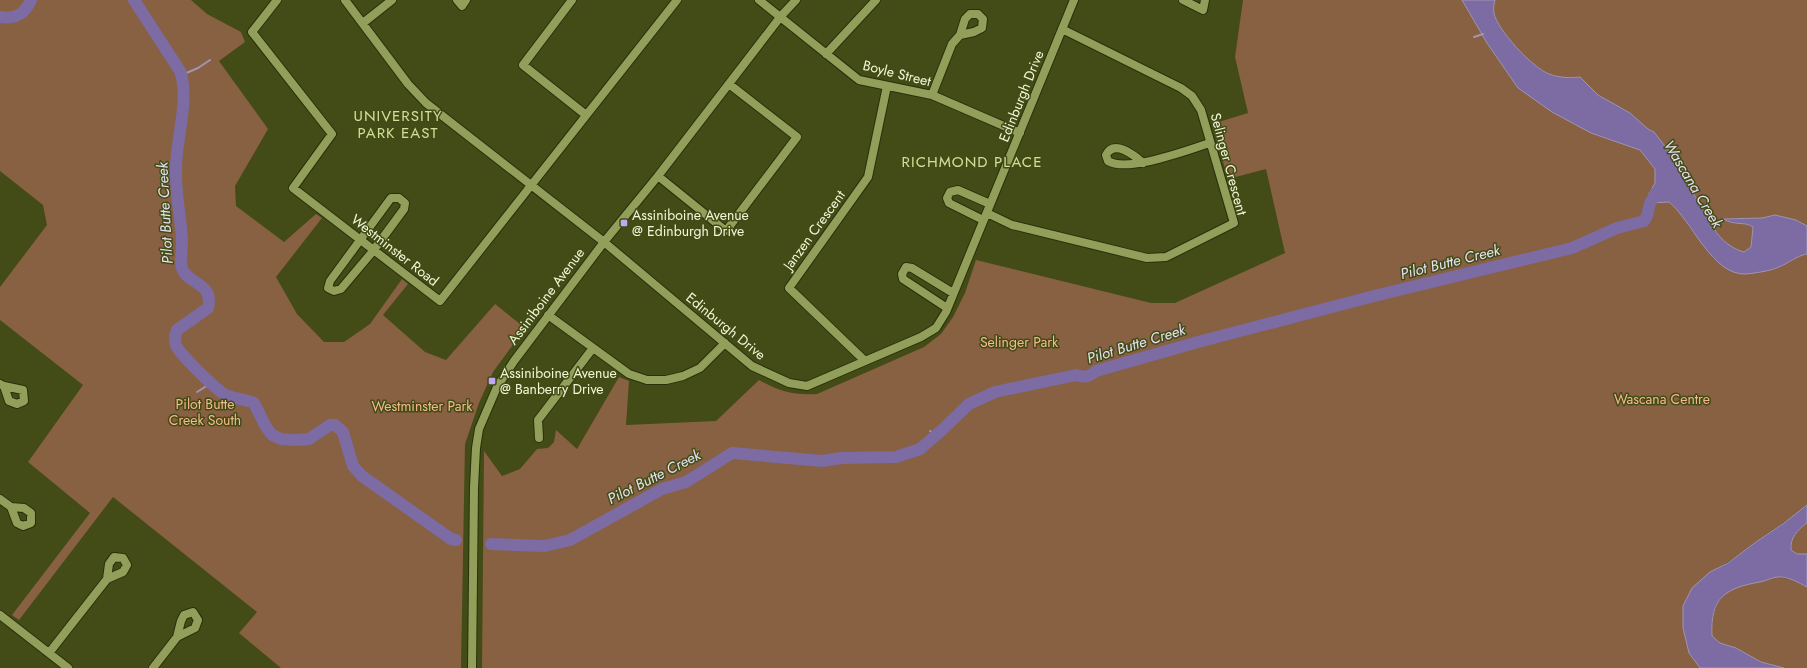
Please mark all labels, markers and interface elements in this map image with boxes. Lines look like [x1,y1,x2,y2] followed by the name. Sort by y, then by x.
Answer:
[994,47,1048,145] street label: Edinburgh Drive
[861,55,934,91] street label: Boyle Street
[354,105,442,144] district label: UNIVERSITY PARK EAST
[1206,111,1252,218] street label: Selinger Crescent
[1658,136,1728,233] water label: Wascana Creek
[902,151,1042,173] district label: RICHMOND PLACE
[151,161,179,265] water label: Pilot Butte Creek
[777,186,850,276] street label: Janzen Crescent
[632,205,749,241] place label: Assiniboine Avenue @ Edinburgh Drive
[347,209,443,291] street label: Westminster Road
[619,218,629,228] marker: Assiniboine Avenue @ Edinburgh Drive
[1398,239,1503,285] water label: Pilot Butte Creek
[503,243,589,349] street label: Assiniboine Avenue
[682,288,770,364] street label: Edinburgh Drive
[1084,318,1189,369] water label: Pilot Butte Creek
[980,332,1059,352] park label: Selinger Park
[500,363,617,399] place label: Assiniboine Avenue @ Banberry Drive
[487,376,497,386] marker: Assiniboine Avenue @ Banberry Drive
[1614,389,1710,409] park label: Wascana Centre
[169,394,241,430] park label: Pilot Butte Creek South
[371,396,473,416] park label: Westminster Park
[604,444,705,510] water label: Pilot Butte Creek

